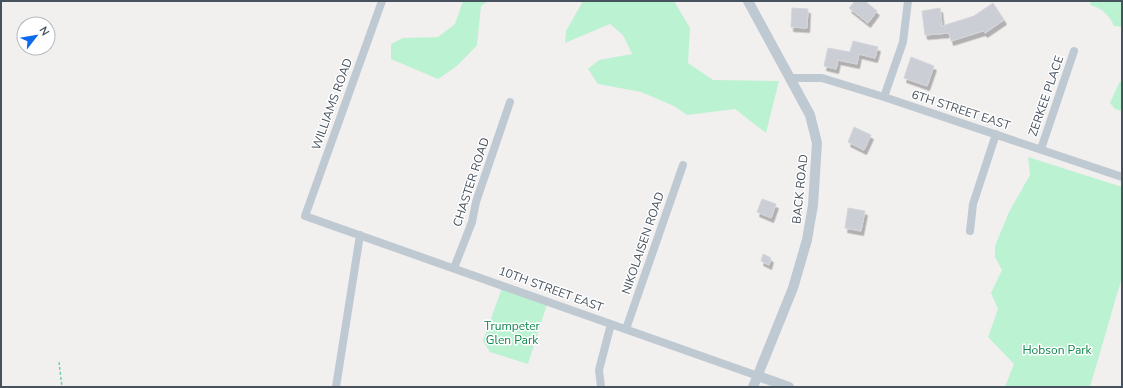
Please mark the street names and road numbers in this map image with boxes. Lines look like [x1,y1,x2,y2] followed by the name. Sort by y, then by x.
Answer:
[1025,54,1067,138] street label: ZERKEE PLACE
[308,56,356,152] street label: WILLIAMS ROAD
[909,86,1013,134] street label: 6TH STREET EAST
[449,135,493,229] street label: CHASTER ROAD
[788,153,812,225] street label: BACK ROAD
[618,190,668,296] street label: NIKOLAISEN ROAD
[496,263,606,316] street label: 10TH STREET EAST

